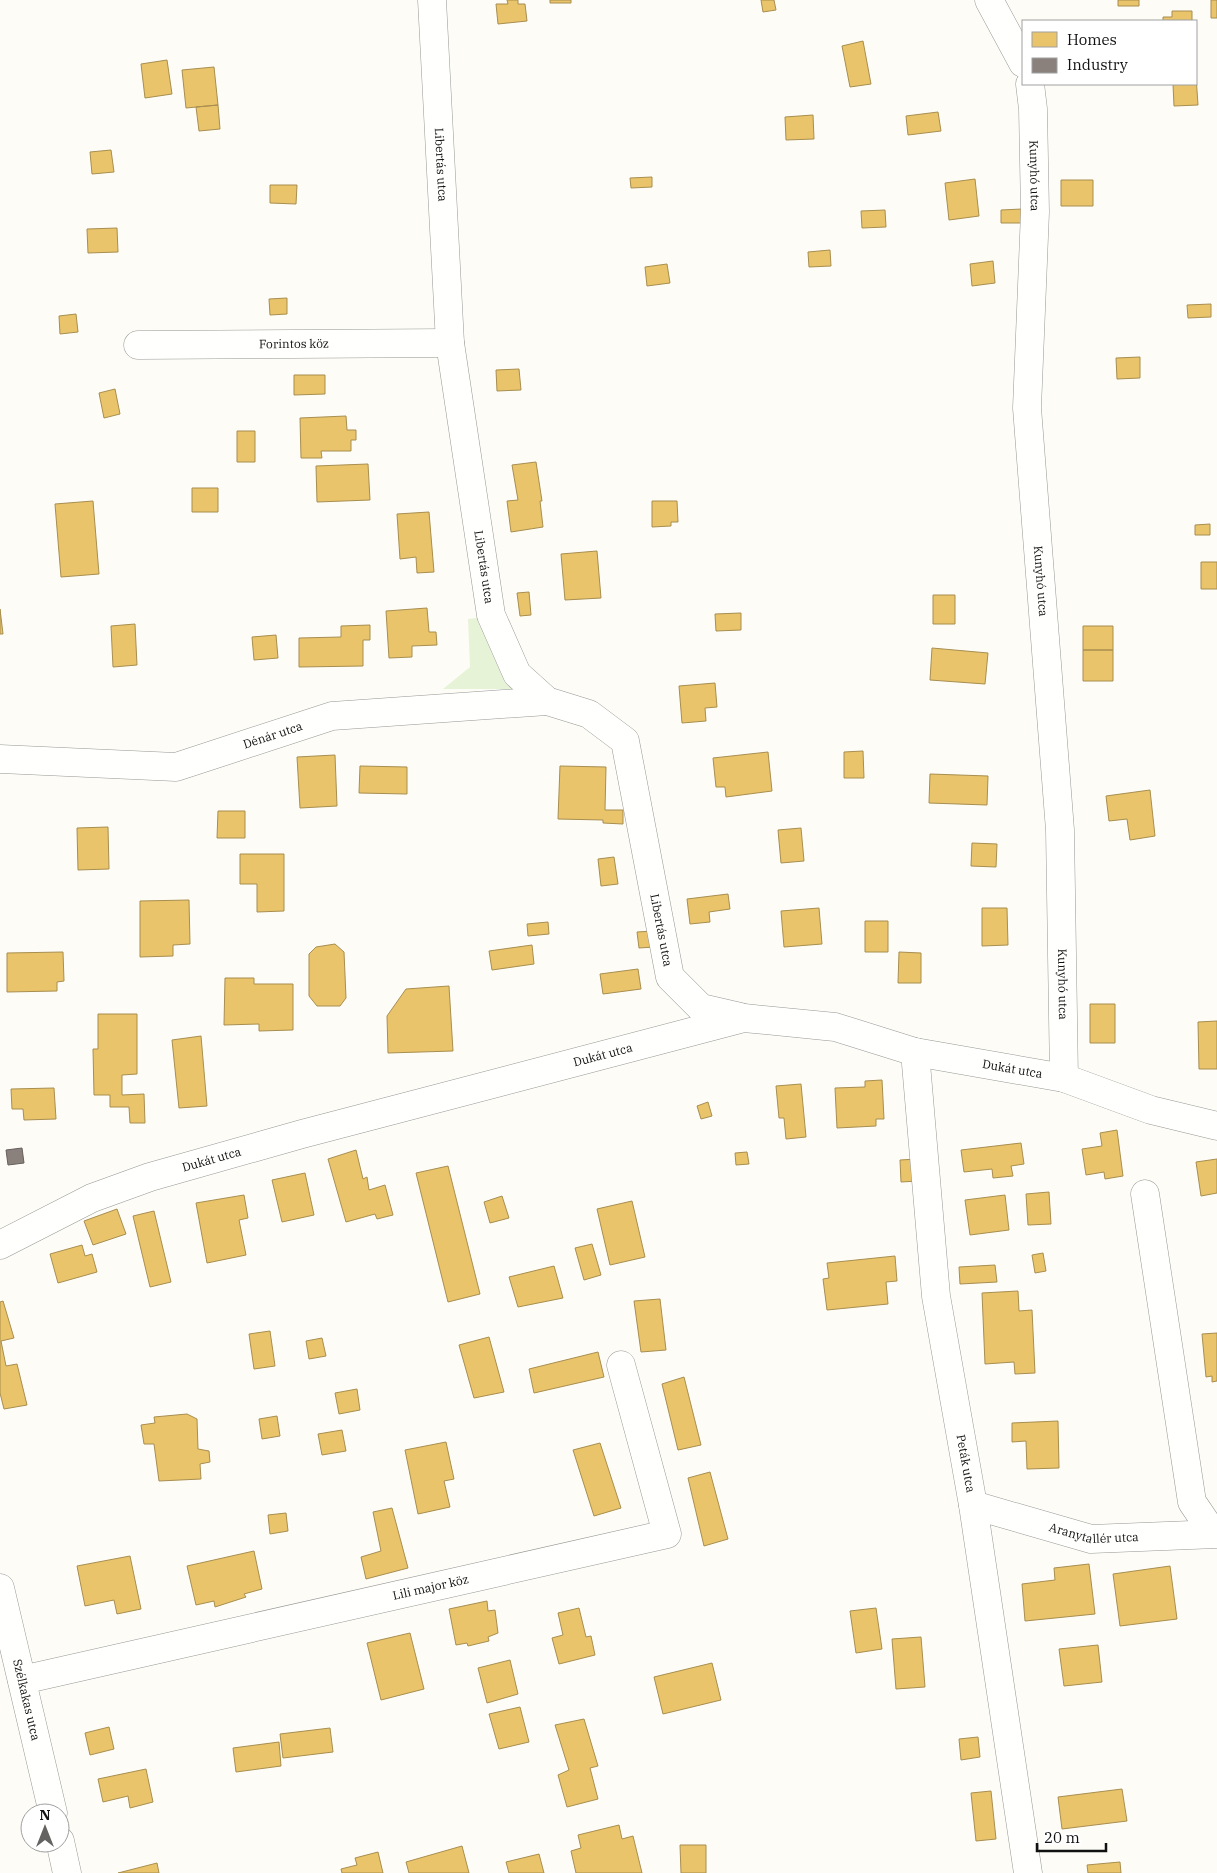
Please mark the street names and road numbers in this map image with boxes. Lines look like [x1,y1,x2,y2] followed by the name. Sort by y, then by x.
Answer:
[432,127,451,203] street label: Libertás utca
[1027,140,1043,212] street label: Kunyhó utca
[259,336,329,351] street label: Forintos köz
[471,529,497,605] street label: Libertás utca
[1031,545,1051,618] street label: Kunyhó utca
[241,718,305,752] street label: Dénár utca
[647,892,676,968] street label: Libertás utca
[1055,949,1071,1020] street label: Kunyhó utca
[571,1039,634,1070] street label: Dukát utca
[981,1056,1044,1081] street label: Dukát utca
[180,1143,243,1175] street label: Dukát utca
[954,1433,979,1494] street label: Peták utca
[1047,1519,1139,1546] street label: Aranytallér utca
[391,1571,470,1603] street label: Lili major köz
[10,1658,44,1742] street label: Szélkakas utca

